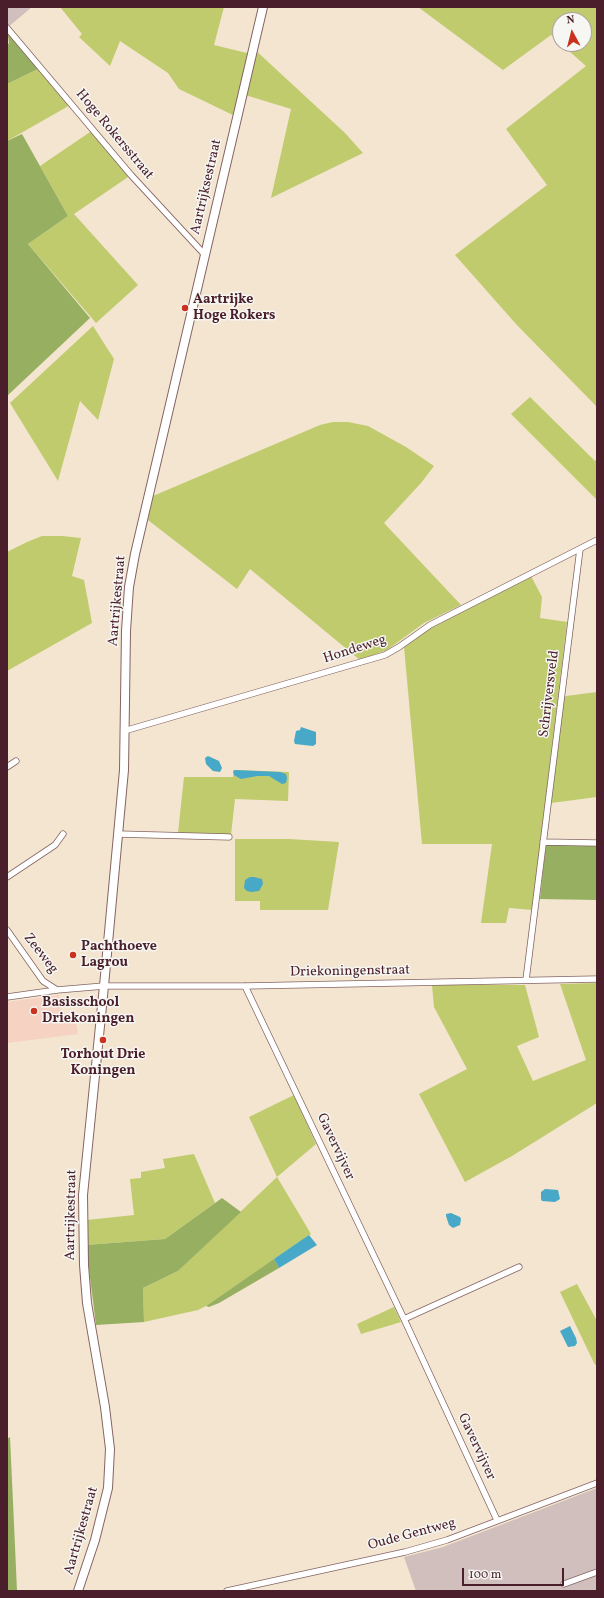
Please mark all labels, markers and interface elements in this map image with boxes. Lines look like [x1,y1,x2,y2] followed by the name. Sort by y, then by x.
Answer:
[552,12,592,52] north arrow
[566,13,575,29] text: N
[71,87,157,183] street label: Hoge Rokersstraat
[188,138,226,236] street label: Aartrijksestraat
[193,292,276,324] place label: Aartrijke Hoge Rokers
[180,303,190,313] marker: Aartrijke Hoge Rokers
[106,555,130,647] street label: Aartrijkestraat
[321,632,389,668] street label: Hondeweg
[536,650,564,738] street label: Schrijversveld
[19,931,61,977] street label: Zeeweg
[81,939,157,972] place label: Pachthoeve Lagrou
[68,950,78,960] marker: Pachthoeve Lagrou
[290,963,410,981] street label: Driekoningenstraat
[42,995,134,1028] place label: Basisschool Driekoningen
[29,1006,39,1016] marker: Basisschool Driekoningen
[98,1035,108,1045] marker: Torhout Drie Koningen
[61,1047,145,1080] place label: Torhout Drie Koningen
[312,1111,358,1183] street label: Gavervijver
[63,1169,81,1261] street label: Aartrijkestraat
[453,1411,499,1483] street label: Gavervijver
[61,1485,103,1577] street label: Aartrijkestraat
[366,1515,458,1555] street label: Oude Gentweg
[464,1560,566,1586] scale bar
[469,1567,501,1583] text: 100 m

